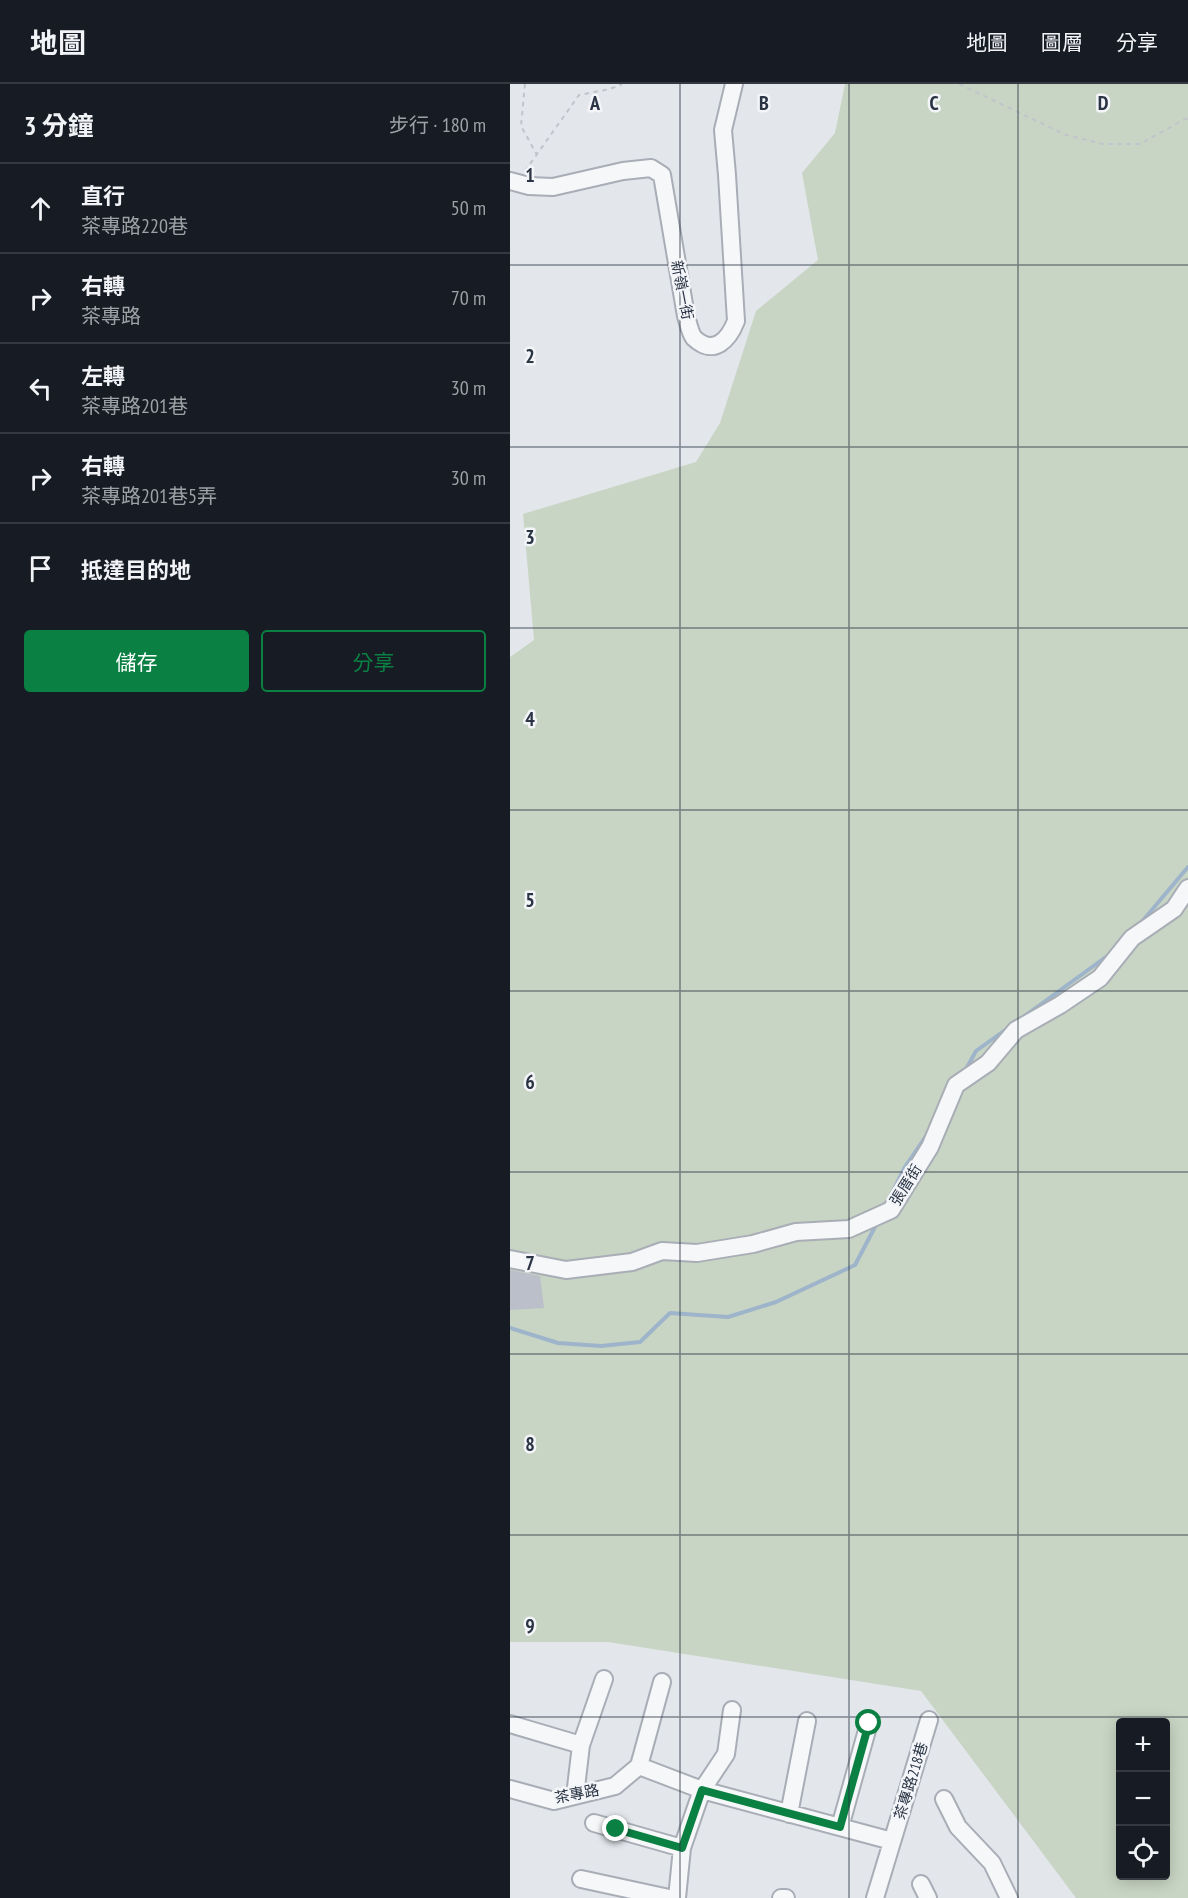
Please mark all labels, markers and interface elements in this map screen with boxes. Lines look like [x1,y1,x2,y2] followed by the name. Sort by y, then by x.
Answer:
[30,24,86,61] text: 地圖
[966,29,1008,56] text: 地圖
[1041,29,1083,56] text: 圖層
[1116,29,1158,56] text: 分享
[589,90,601,116] text: A
[759,90,769,116] text: B
[929,90,939,116] text: C
[1098,90,1109,116] text: D
[24,109,94,142] text: 3 分鐘
[389,112,486,138] text: 步行 · 180 m
[525,162,535,188] text: 1
[81,182,125,210] text: 直行
[24,192,57,225] icon: ahead
[451,195,486,221] text: 50 m
[81,213,188,239] text: 茶專路220巷
[667,259,698,321] street label: 新嶺一街
[81,272,125,300] text: 右轉
[24,282,57,315] icon: right
[451,285,486,311] text: 70 m
[81,303,141,329] text: 茶專路
[525,343,535,369] text: 2
[81,362,125,390] text: 左轉
[24,372,57,405] icon: left
[451,375,486,401] text: 30 m
[81,393,188,419] text: 茶專路201巷
[81,452,125,480] text: 右轉
[24,462,57,495] icon: right
[451,465,486,491] text: 30 m
[81,483,217,509] text: 茶專路201巷5弄
[525,524,535,550] text: 3
[24,552,57,585] icon: arrive
[81,556,191,584] text: 抵達目的地
[24,630,249,692] button: 儲存
[261,630,486,692] button: 分享
[525,706,535,732] text: 4
[525,887,535,913] text: 5
[525,1069,535,1095] text: 6
[886,1161,926,1209] street label: 張厝街
[525,1250,535,1276] text: 7
[525,1431,535,1457] text: 8
[525,1613,535,1639] text: 9
[855,1709,881,1735] route start
[1116,1718,1170,1880] map controls
[1116,1718,1170,1772] button: +
[890,1740,931,1822] street label: 茶專路218巷
[1116,1772,1170,1826] button: −
[553,1780,601,1807] street label: 茶專路
[602,1815,628,1841] route end
[1116,1826,1170,1880] button: locate

